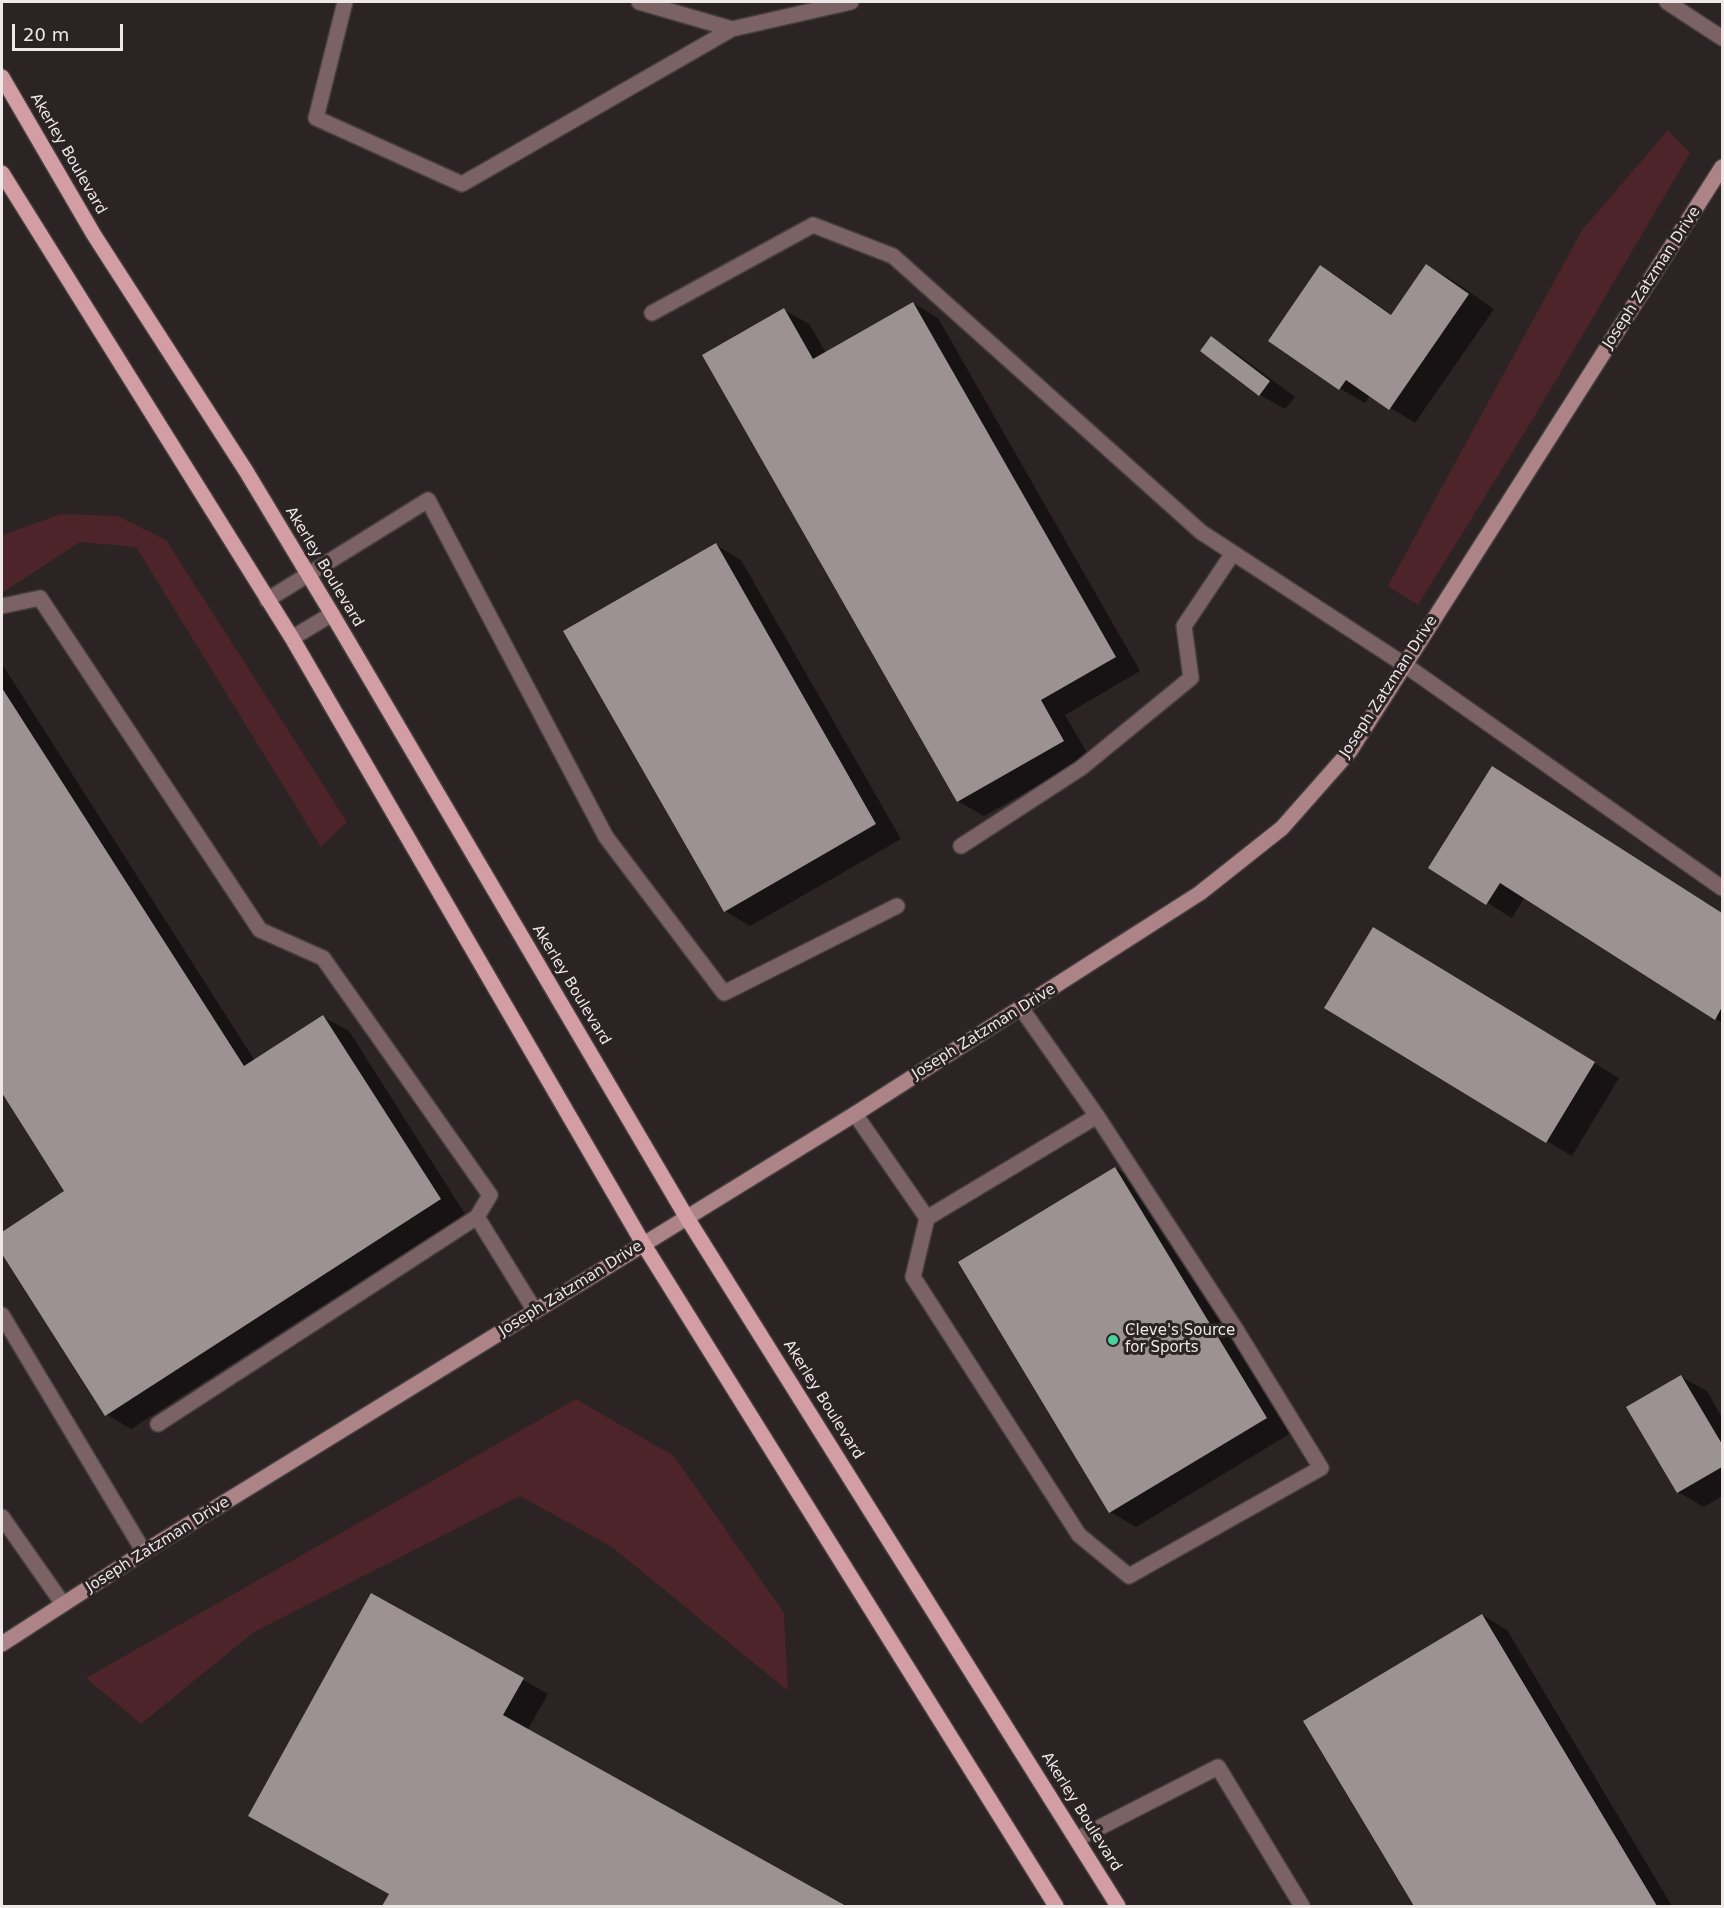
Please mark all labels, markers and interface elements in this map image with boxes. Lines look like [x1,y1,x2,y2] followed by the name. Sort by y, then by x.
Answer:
[15,12,126,50] scale bar
[23,24,69,45] text: 20 m
[26,90,110,218] street label: Akerley Boulevard
[1599,204,1705,352] street label: Joseph Zatzman Drive
[281,504,367,630] street label: Akerley Boulevard
[1336,613,1442,761] street label: Joseph Zatzman Drive
[528,922,614,1048] street label: Akerley Boulevard
[909,980,1059,1084] street label: Joseph Zatzman Drive
[496,1237,646,1341] street label: Joseph Zatzman Drive
[1125,1322,1235,1357] place label: Cleve's Source for Sports
[1106,1333,1120,1347] marker: Cleve's Source for Sports
[779,1337,867,1463] street label: Akerley Boulevard
[83,1493,233,1597] street label: Joseph Zatzman Drive
[1037,1749,1125,1875] street label: Akerley Boulevard

